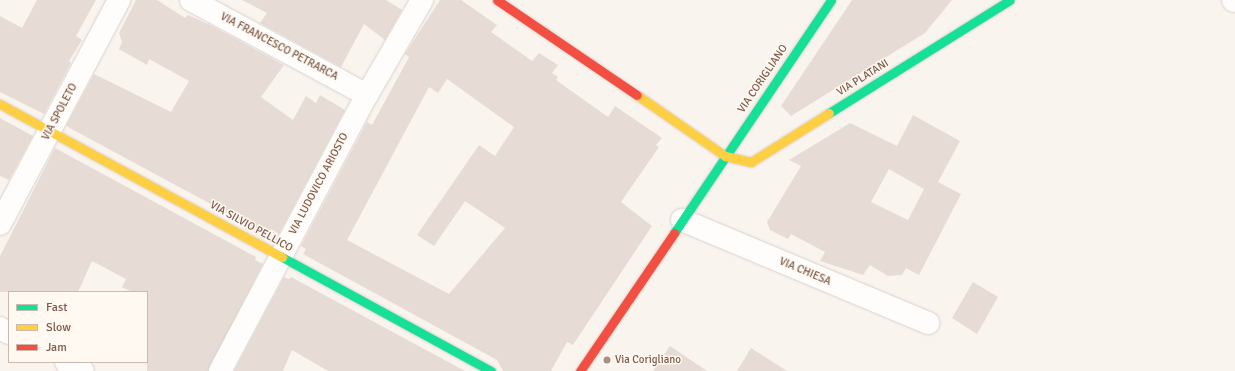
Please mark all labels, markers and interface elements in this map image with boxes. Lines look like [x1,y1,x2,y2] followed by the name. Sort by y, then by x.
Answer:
[218,10,340,84] street label: VIA FRANCESCO PETRARCA
[735,42,791,116] street label: VIA CORIGLIANO
[835,57,891,99] street label: VIA PLATANI
[40,81,80,143] street label: VIA SPOLETO
[287,131,351,237] street label: VIA LUDOVICO ARIOSTO
[207,199,295,255] street label: VIA SILVIO PELLICO
[777,255,833,289] street label: VIA CHIESA
[8,291,148,363] legend
[46,300,67,315] text: Fast
[46,320,71,335] text: Slow
[46,340,67,355] text: Jam
[615,353,681,367] place label: Via Corigliano
[602,355,612,365] marker: Via Corigliano

